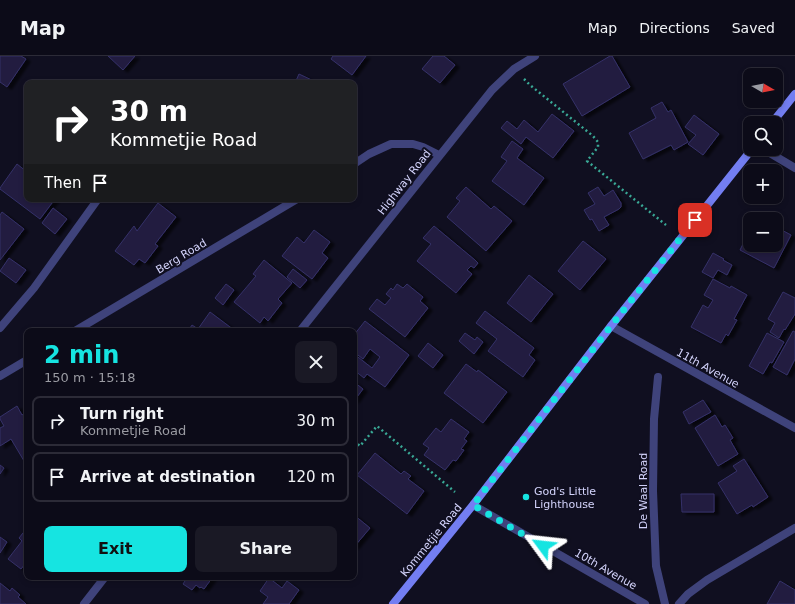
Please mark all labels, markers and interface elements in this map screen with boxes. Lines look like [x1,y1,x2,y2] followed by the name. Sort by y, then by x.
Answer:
[20,17,65,39] text: Map
[588,20,617,36] text: Map
[639,20,710,36] text: Directions
[732,20,775,36] text: Saved
[743,68,783,108] north arrow
[743,68,783,252] map controls
[110,95,188,128] text: 30 m
[44,96,96,148] icon: right
[743,116,783,156] button: search
[110,129,257,150] text: Kommetjie Road
[375,147,434,217] street label: Highway Road
[743,164,783,204] button: +
[89,172,111,194] icon: arrive
[44,174,81,192] text: Then
[678,203,712,237] pin
[684,209,706,231] icon: arrive
[743,212,783,252] button: −
[154,236,209,277] street label: Berg Road
[44,341,119,369] text: 2 min
[295,341,337,383] button: close
[674,346,742,391] street label: 11th Avenue
[44,370,135,385] text: 150 m · 15:18
[80,405,164,423] text: Turn right
[46,410,68,432] icon: right
[297,412,335,430] text: 30 m
[80,423,186,438] text: Kommetjie Road
[637,453,650,529] street label: De Waal Road
[46,466,68,488] icon: arrive
[80,468,255,486] text: Arrive at destination
[287,468,335,486] text: 120 m
[534,485,596,511] place label: God's Little Lighthouse
[521,492,531,502] marker: God's Little Lighthouse
[398,501,465,579] street label: Kommetjie Road
[522,525,564,567] position arrow
[44,526,187,572] button: Exit
[195,526,337,572] button: Share
[572,546,639,593] street label: 10th Avenue

